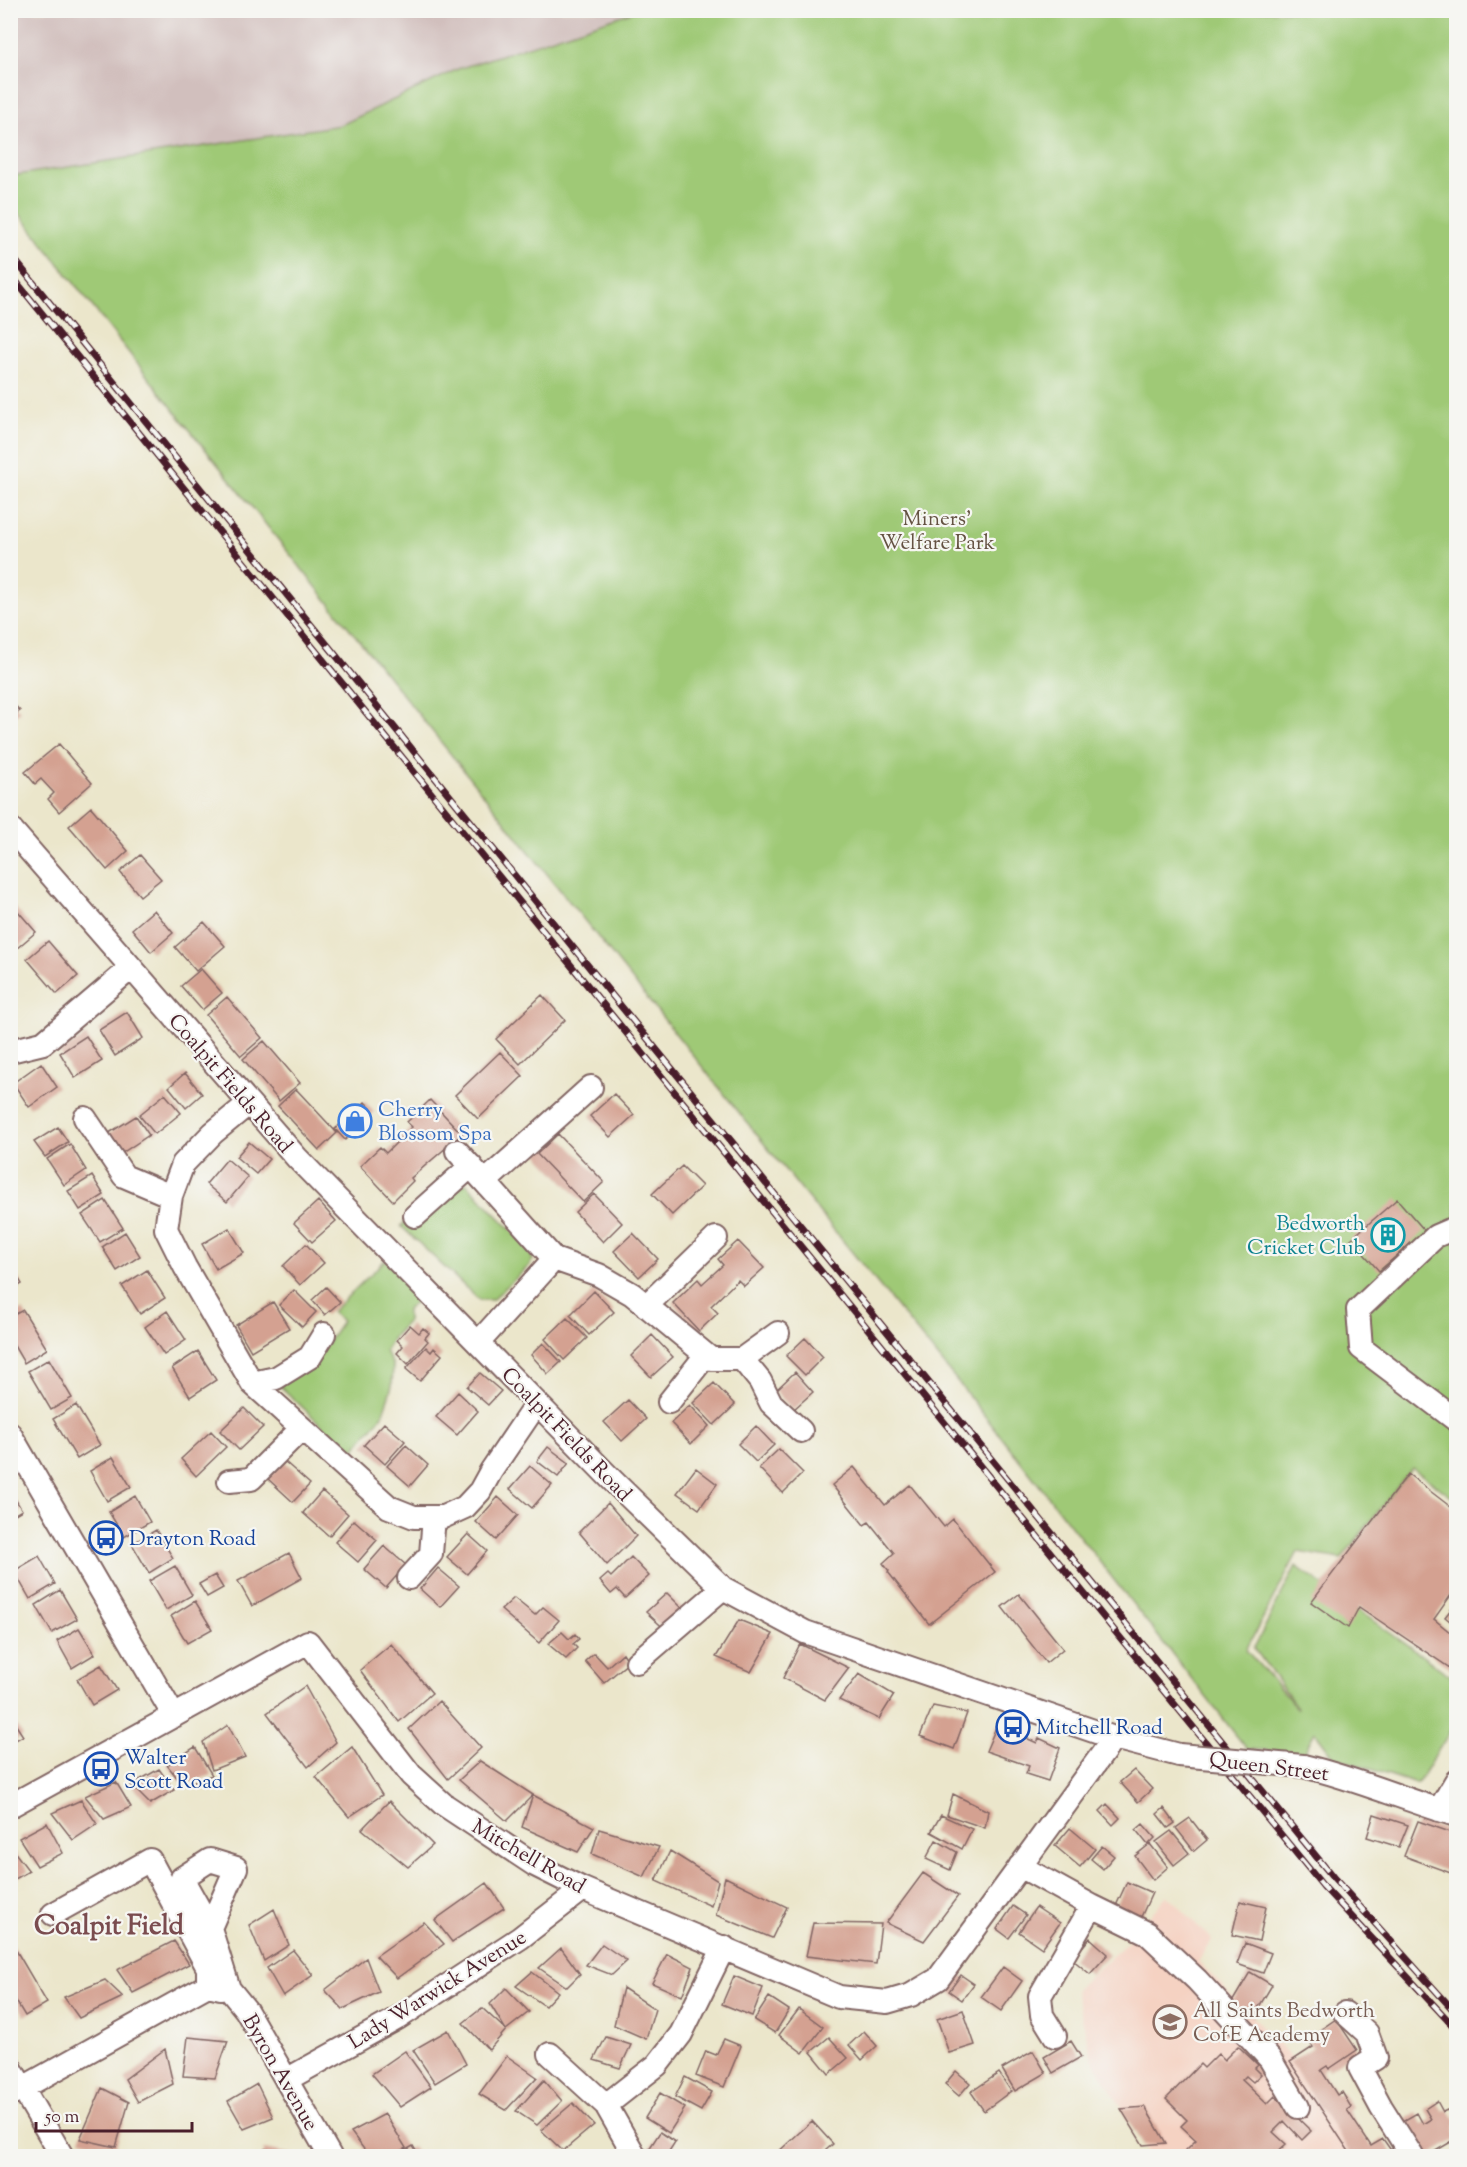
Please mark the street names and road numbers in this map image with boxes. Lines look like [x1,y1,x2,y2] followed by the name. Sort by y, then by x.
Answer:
[160,1008,299,1161] street label: Coalpit Fields Road
[493,1361,638,1509] street label: Coalpit Fields Road
[1207,1746,1330,1790] street label: Queen Street
[466,1813,591,1903] street label: Mitchell Road
[343,1924,533,2058] street label: Lady Warwick Avenue
[234,2009,325,2137] street label: Byron Avenue

